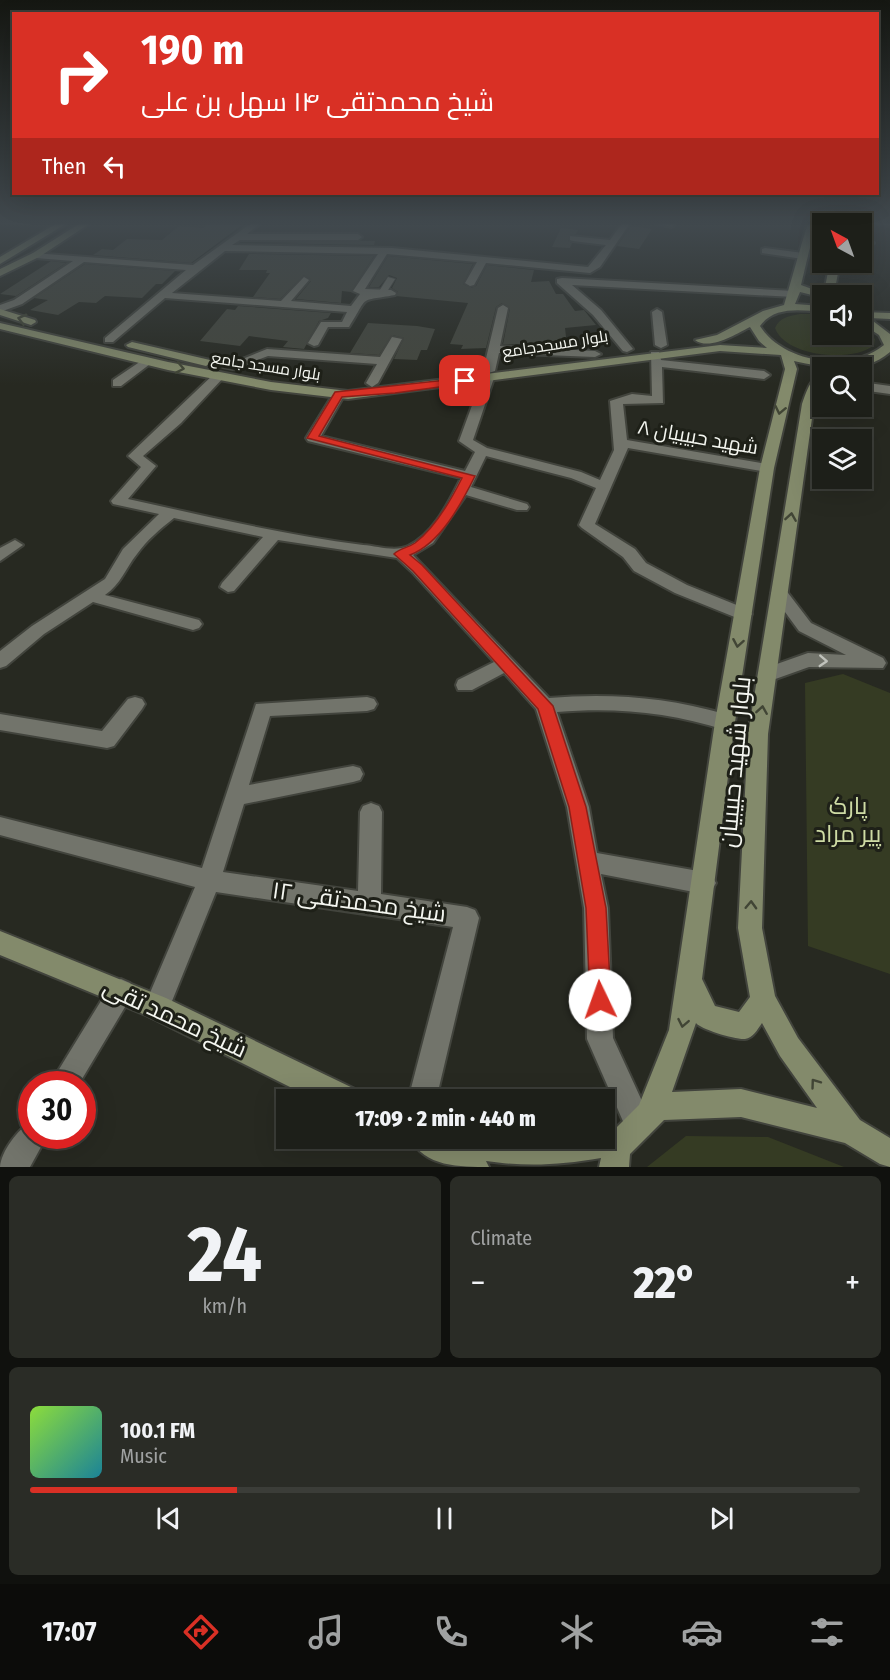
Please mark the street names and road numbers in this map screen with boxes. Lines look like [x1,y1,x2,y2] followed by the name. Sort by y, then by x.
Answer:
[501,326,610,364] street label: بلوار مسجدجامع
[210,348,322,386] street label: بلوار مسجد جامع
[636,415,760,460] street label: شهید حبیبیان ۸
[714,675,756,849] street label: بلوار شهید حبیبیان
[270,876,448,930] street label: شیخ محمدتقی ۱۲
[98,973,251,1065] street label: شیخ محمد تقی

